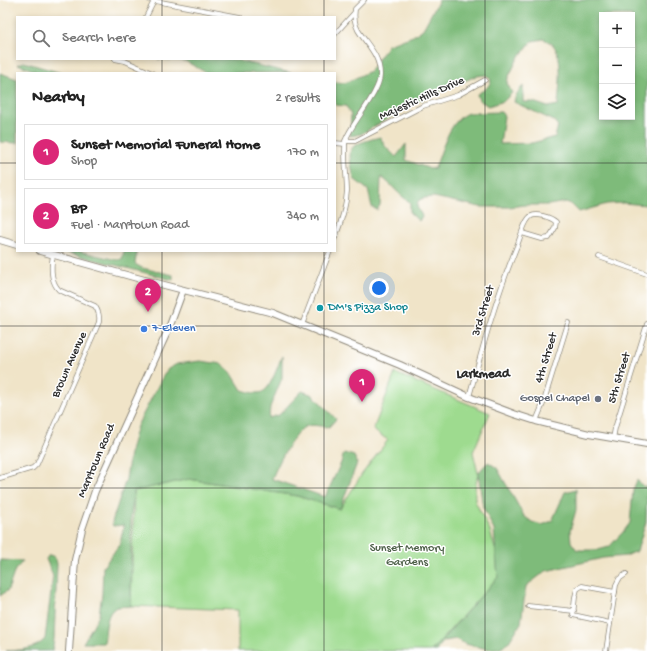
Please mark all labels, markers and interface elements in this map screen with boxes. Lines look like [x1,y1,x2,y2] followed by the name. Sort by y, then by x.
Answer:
[599,12,635,120] map controls
[599,12,635,48] button: +
[16,16,336,60] search box
[30,27,52,49] icon: search
[62,29,136,47] text: Search here
[599,48,635,84] button: −
[377,74,467,124] street label: Majestic Hills Drive
[599,84,635,120] button: layers
[32,88,85,108] text: Nearby
[275,91,320,106] text: 2 results
[71,136,260,154] text: Sunset Memorial Funeral Home
[43,145,49,160] text: 1
[287,145,319,160] text: 170 m
[71,154,97,169] text: Shop
[71,200,87,218] text: BP
[43,209,49,224] text: 2
[286,209,319,224] text: 340 m
[71,218,189,233] text: Fuel · Marrtown Road
[369,278,389,298] your location
[135,279,161,312] pin: 2
[469,283,499,339] street label: 3rd Street
[327,301,408,315] place label: DM's Pizza Shop
[315,303,325,313] marker: DM's Pizza Shop
[151,322,196,336] place label: 7-Eleven
[139,324,149,334] marker: 7-Eleven
[49,329,91,401] street label: Brown Avenue
[533,330,562,385] street label: 4th Street
[606,350,635,405] street label: 5th Street
[456,367,511,382] district label: Larkmead
[349,369,375,402] pin: 1
[520,392,590,406] place label: Gospel Chapel
[593,394,603,404] marker: Gospel Chapel
[75,421,119,500] street label: Marrtown Road
[370,542,444,570] park label: Sunset Memory Gardens

